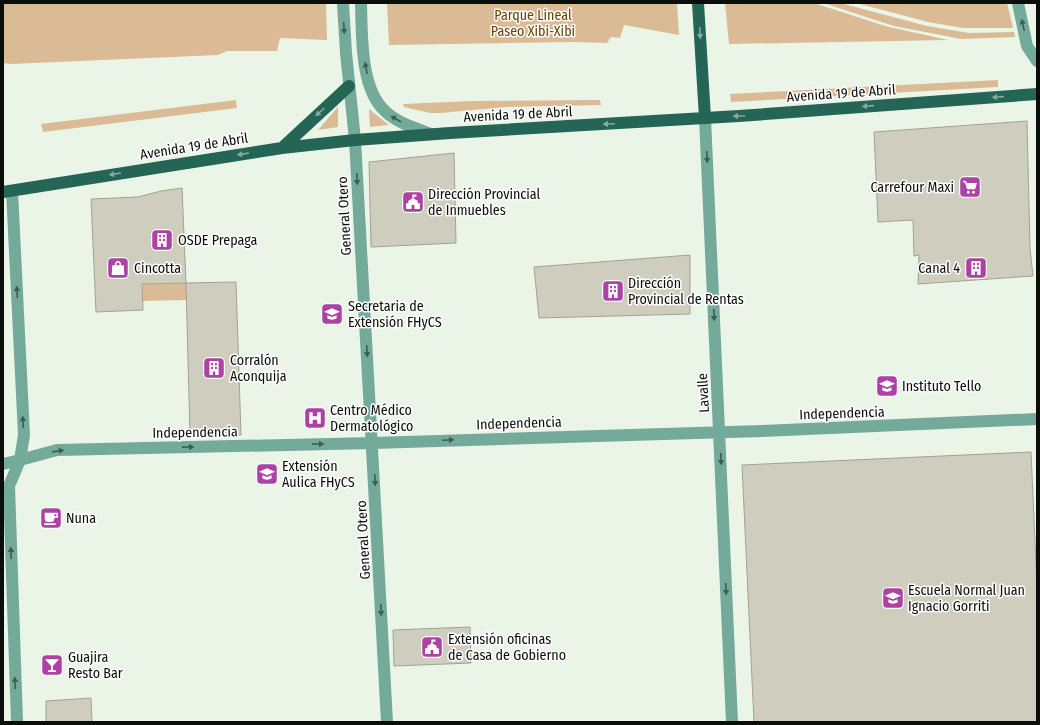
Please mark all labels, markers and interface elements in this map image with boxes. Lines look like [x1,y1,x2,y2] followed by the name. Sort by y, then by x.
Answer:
[491,7,575,40] park label: Parque Lineal Paseo Xibi-Xibi
[1019,18,1025,31] one-way arrow
[341,22,348,34] one-way arrow
[696,27,703,39] one-way arrow
[363,62,369,74] one-way arrow
[786,81,896,106] street label: Avenida 19 de Abril
[992,93,1004,100] one-way arrow
[463,103,573,126] street label: Avenida 19 de Abril
[862,103,874,110] one-way arrow
[315,107,325,117] one-way arrow
[733,112,745,119] one-way arrow
[390,115,402,122] one-way arrow
[603,120,615,127] one-way arrow
[139,130,250,163] street label: Avenida 19 de Abril
[237,151,249,157] one-way arrow
[703,151,710,163] one-way arrow
[109,172,121,178] one-way arrow
[353,173,360,185] one-way arrow
[957,174,983,200] supermarket icon: Carrefour Maxi
[334,176,355,256] street label: General Otero
[870,179,954,196] place label: Carrefour Maxi
[428,186,541,219] place label: Dirección Provincial de Inmuebles
[400,189,426,215] public building icon: Dirección Provincial de Inmuebles
[149,227,175,253] building icon: OSDE Prepaga
[178,232,258,249] place label: OSDE Prepaga
[105,255,131,281] shop icon: Cincotta
[963,255,989,281] building icon: Canal 4
[134,260,181,277] place label: Cincotta
[918,260,960,277] place label: Canal 4
[628,275,744,308] place label: Dirección Provincial de Rentas
[600,278,626,304] building icon: Dirección Provincial de Rentas
[13,286,20,298] one-way arrow
[348,298,442,331] place label: Secretaria de Extensión FHyCS
[319,301,345,327] school or university icon: Secretaria de Extensión FHyCS
[711,309,717,322] one-way arrow
[364,344,370,357] one-way arrow
[230,352,287,385] place label: Corralón Aconquija
[201,355,227,381] building icon: Corralón Aconquija
[694,373,713,413] street label: Lavalle
[874,373,900,399] school or university icon: Instituto Tello
[902,378,981,395] place label: Instituto Tello
[330,402,413,435] place label: Centro Médico Dermatológico
[799,404,885,423] street label: Independencia
[302,405,328,431] hospital icon: Centro Médico Dermatológico
[476,414,562,433] street label: Independencia
[20,416,27,428] one-way arrow
[152,423,238,442] street label: Independencia
[442,437,454,444] one-way arrow
[312,441,325,447] one-way arrow
[182,444,195,450] one-way arrow
[52,448,64,454] one-way arrow
[717,453,724,465] one-way arrow
[282,458,355,491] place label: Extensión Aulica FHyCS
[254,461,280,487] school or university icon: Extensión Aulica FHyCS
[371,474,378,486] one-way arrow
[353,500,374,580] street label: General Otero
[38,505,64,531] cafe icon: Nuna
[66,510,96,527] place label: Nuna
[8,546,14,559] one-way arrow
[908,582,1025,615] place label: Escuela Normal Juan Ignacio Gorriti
[723,583,730,595] one-way arrow
[880,585,906,611] school or university icon: Escuela Normal Juan Ignacio Gorriti
[378,604,385,616] one-way arrow
[448,631,566,664] place label: Extensión oficinas de Casa de Gobierno
[419,634,445,660] public building icon: Extensión oficinas de Casa de Gobierno
[68,649,123,682] place label: Guajira Resto Bar
[39,652,65,678] bar icon: Guajira Resto Bar
[12,677,19,689] one-way arrow

